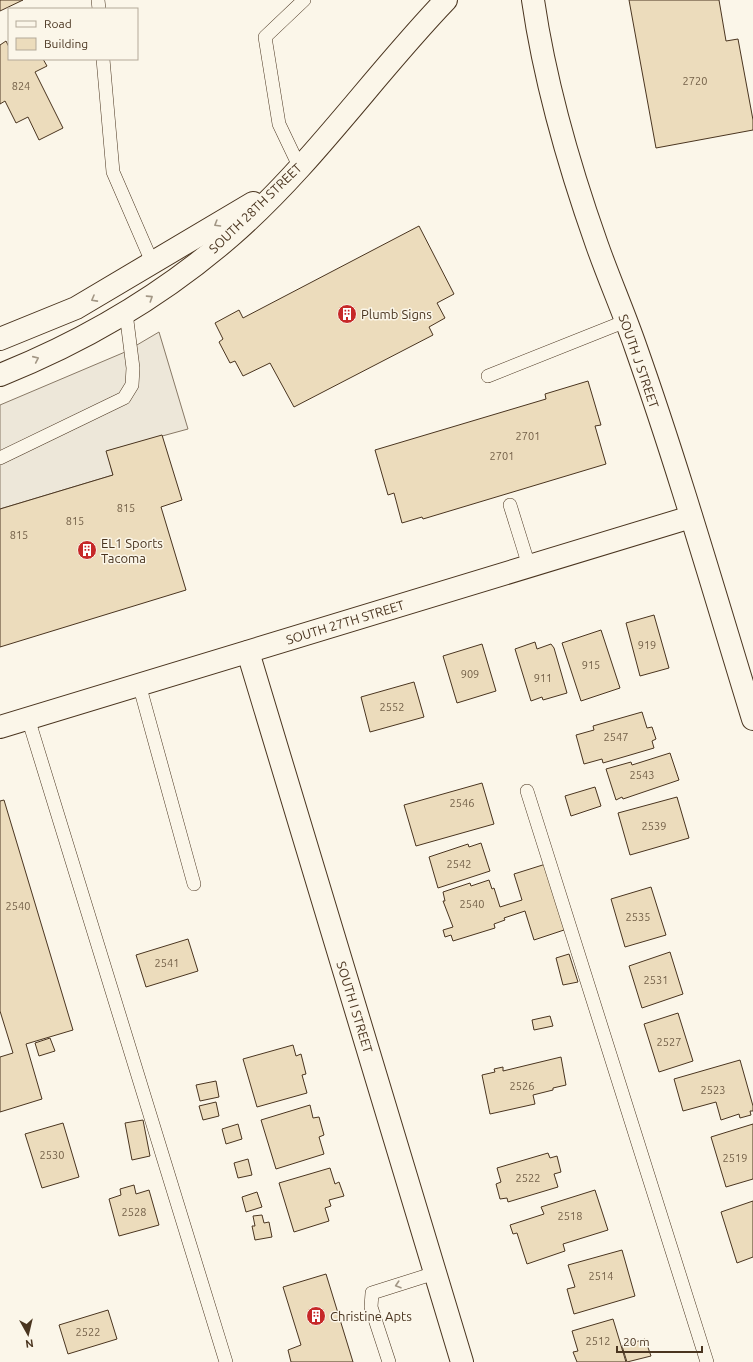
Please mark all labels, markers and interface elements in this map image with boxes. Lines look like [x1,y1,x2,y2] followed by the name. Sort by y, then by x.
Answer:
[8,8,138,60] legend
[44,17,72,30] text: Road
[44,37,88,50] text: Building
[683,75,707,87] house number: 2720
[12,80,30,92] house number: 824
[206,160,304,256] street label: SOUTH 28TH STREET
[214,219,221,226] one-way arrow
[91,294,98,301] one-way arrow
[146,295,153,303] one-way arrow
[336,303,358,325] building icon: Plumb Signs
[361,307,432,321] place label: Plumb Signs
[616,312,662,410] street label: SOUTH J STREET
[32,356,39,364] one-way arrow
[516,430,540,442] house number: 2701
[490,450,514,462] house number: 2701
[117,502,135,514] house number: 815
[66,515,84,527] house number: 815
[10,529,28,541] house number: 815
[101,536,163,565] place label: EL1 Sports Tacoma
[76,539,98,561] building icon: EL1 Sports Tacoma
[284,597,406,647] street label: SOUTH 27TH STREET
[638,639,656,651] house number: 919
[582,659,600,671] house number: 915
[461,668,479,680] house number: 909
[534,672,552,684] house number: 911
[380,701,404,713] house number: 2552
[604,731,628,743] house number: 2547
[630,769,654,781] house number: 2543
[450,797,474,809] house number: 2546
[642,820,666,832] house number: 2539
[447,858,471,870] house number: 2542
[460,898,484,910] house number: 2540
[6,900,30,912] house number: 2540
[626,911,650,923] house number: 2535
[155,957,179,969] house number: 2541
[334,959,376,1055] street label: SOUTH I STREET
[644,974,668,986] house number: 2531
[657,1036,681,1048] house number: 2527
[510,1080,534,1092] house number: 2526
[701,1084,725,1096] house number: 2523
[40,1149,64,1161] house number: 2530
[723,1152,747,1164] house number: 2519
[516,1172,540,1184] house number: 2522
[122,1206,146,1218] house number: 2528
[558,1210,582,1222] house number: 2518
[589,1270,613,1282] house number: 2514
[395,1280,402,1289] one-way arrow
[305,1305,327,1327] building icon: Christine Apts
[330,1309,412,1323] place label: Christine Apts
[8,1314,48,1354] north arrow
[76,1326,100,1338] house number: 2522
[617,1328,702,1354] scale bar
[586,1335,610,1347] house number: 2512
[623,1335,650,1348] text: 20 m
[24,1337,34,1350] text: N

